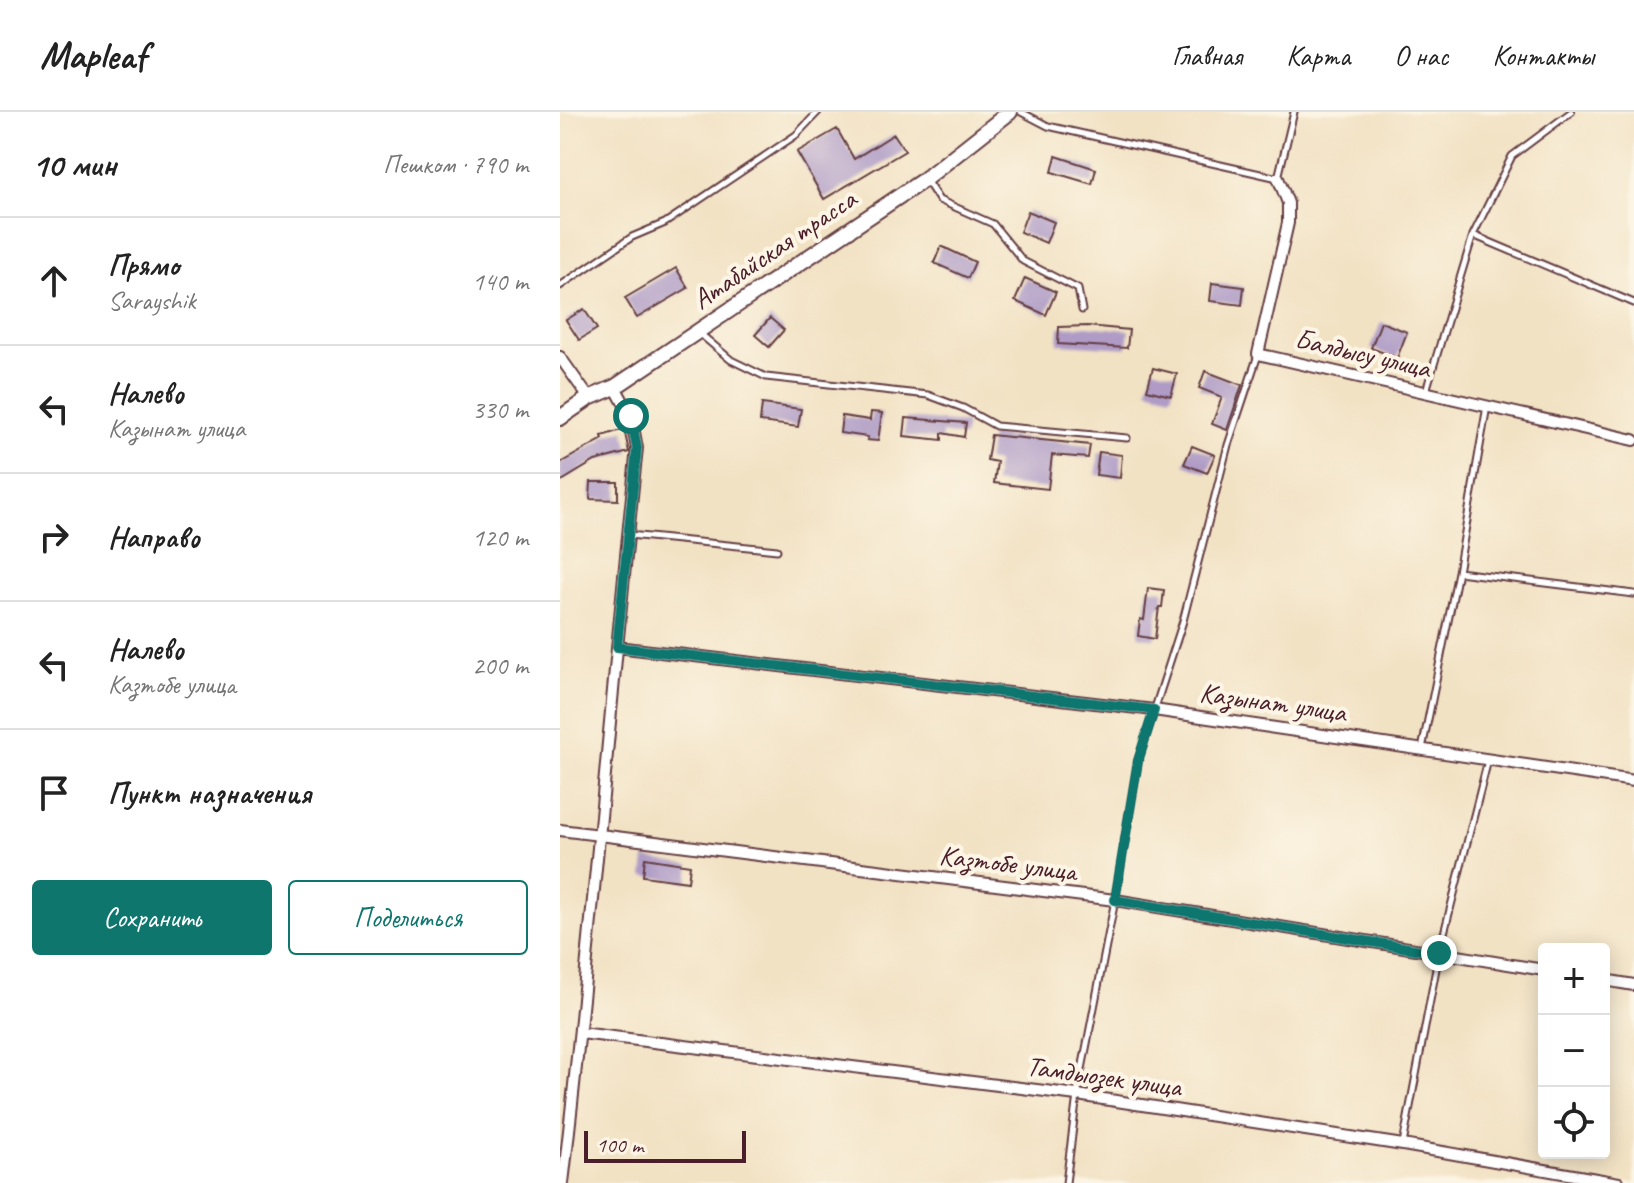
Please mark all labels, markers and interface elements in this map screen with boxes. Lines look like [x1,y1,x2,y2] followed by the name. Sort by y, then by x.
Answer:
[40,32,146,79] text: Mapleaf
[1172,38,1242,73] text: Главная
[1286,38,1350,73] text: Карта
[1394,38,1448,73] text: О нас
[1492,38,1594,73] text: Контакты
[32,143,116,186] text: 10 мин
[383,148,528,181] text: Пешком · 790 m
[685,180,864,317] street label: Атабайская трасса
[108,246,179,284] text: Прямо
[32,259,76,303] icon: ahead
[472,265,528,298] text: 140 m
[108,284,196,317] text: Sarayshik
[1292,320,1436,386] street label: Балдысу улица
[108,374,184,412] text: Налево
[32,387,76,431] icon: left
[472,393,528,426] text: 330 m
[613,398,649,434] route start
[108,412,245,445] text: Казынат улица
[32,515,76,559] icon: right
[108,518,200,556] text: Направо
[472,521,528,554] text: 120 m
[108,630,184,668] text: Налево
[32,643,76,687] icon: left
[472,649,528,682] text: 200 m
[108,668,236,701] text: Казтобе улица
[1197,674,1350,731] street label: Казынат улица
[32,771,76,815] icon: arrive
[108,774,311,812] text: Пункт назначения
[937,837,1081,890] street label: Казтобе улица
[32,880,272,955] button: Сохранить
[288,880,528,955] button: Поделиться
[1421,935,1457,971] route end
[1538,943,1610,1159] map controls
[1538,943,1610,1015] button: +
[1538,1015,1610,1087] button: −
[1024,1048,1185,1105] street label: Тамдыозек улица
[1538,1087,1610,1159] button: locate
[584,1127,746,1163] scale bar
[596,1131,643,1159] text: 100 m

